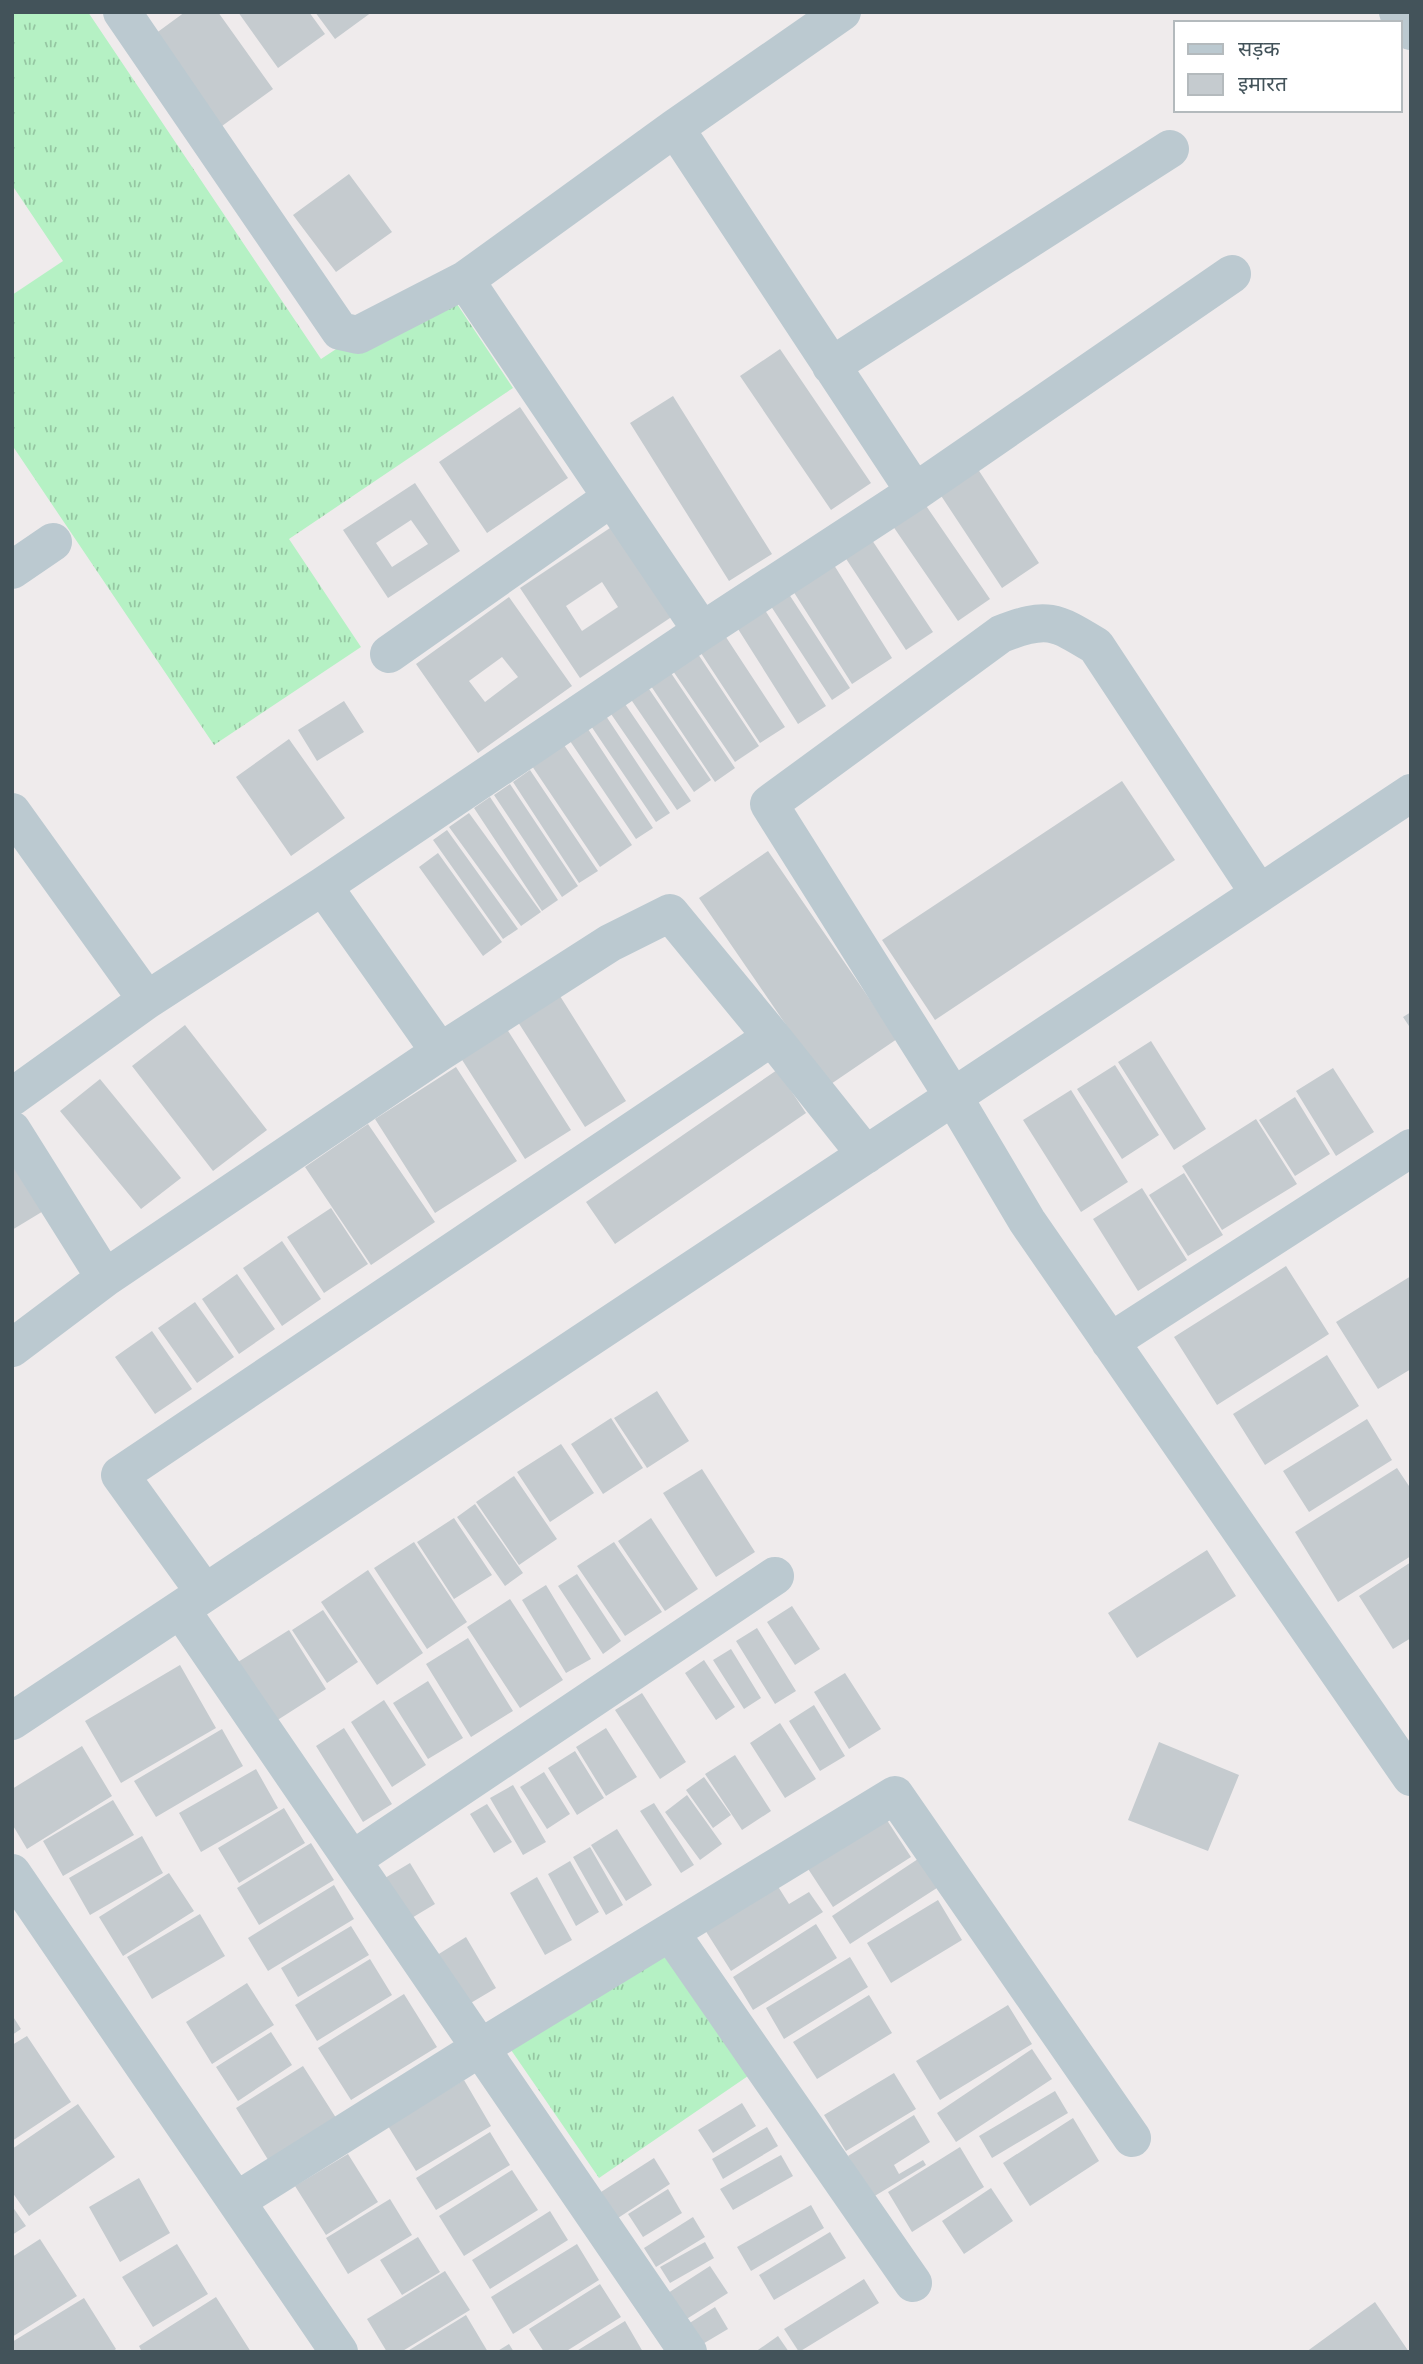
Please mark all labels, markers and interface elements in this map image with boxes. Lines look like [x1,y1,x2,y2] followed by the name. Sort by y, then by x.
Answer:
[1174,21,1402,112] legend
[1238,36,1280,62] text: सड़क
[1238,71,1288,97] text: इमारत

